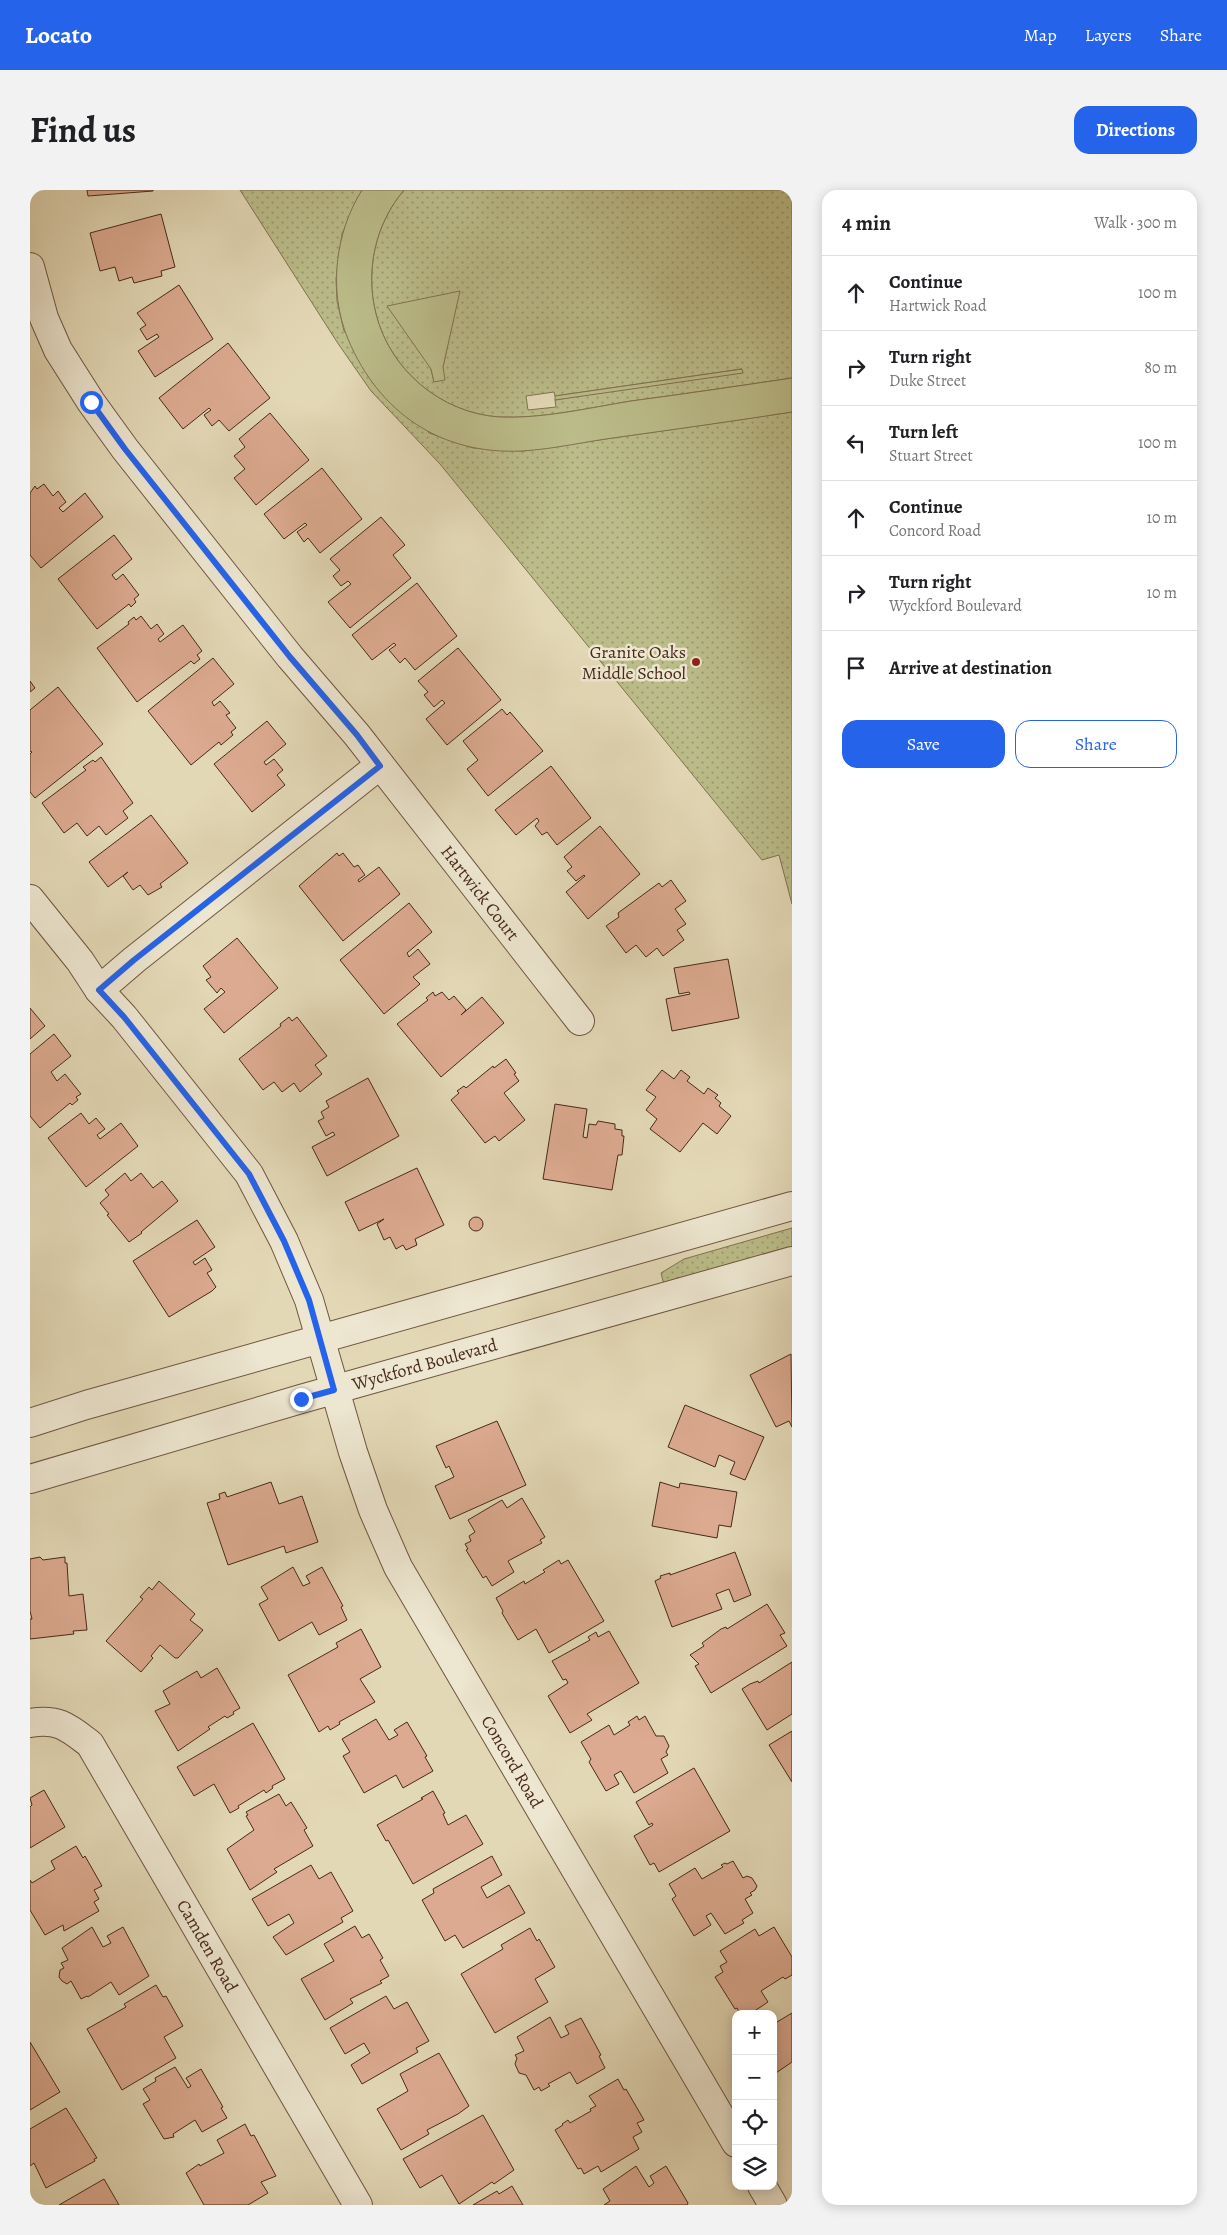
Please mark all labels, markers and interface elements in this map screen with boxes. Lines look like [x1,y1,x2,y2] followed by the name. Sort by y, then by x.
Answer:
[25,19,92,51] text: Locato
[1024,23,1057,47] text: Map
[1085,23,1132,47] text: Layers
[1160,23,1202,47] text: Share
[30,106,136,154] text: Find us
[1074,106,1197,154] button: Directions
[842,209,891,237] text: 4 min
[1094,212,1177,234] text: Walk · 300 m
[889,269,963,295] text: Continue
[842,279,870,307] icon: ahead
[1138,282,1177,304] text: 100 m
[889,295,987,317] text: Hartwick Road
[889,344,971,370] text: Turn right
[842,354,870,382] icon: right
[1144,357,1177,379] text: 80 m
[889,370,966,392] text: Duke Street
[80,391,103,414] route start
[889,419,958,445] text: Turn left
[842,429,870,457] icon: left
[1138,432,1177,454] text: 100 m
[889,445,973,467] text: Stuart Street
[889,494,963,520] text: Continue
[842,504,870,532] icon: ahead
[1147,507,1177,529] text: 10 m
[889,520,981,542] text: Concord Road
[889,569,971,595] text: Turn right
[842,579,870,607] icon: right
[1147,582,1177,604] text: 10 m
[889,595,1022,617] text: Wyckford Boulevard
[582,640,687,685] place label: Granite Oaks Middle School
[842,654,870,682] icon: arrive
[889,655,1052,681] text: Arrive at destination
[690,656,702,668] marker: Granite Oaks Middle School
[842,720,1005,768] button: Save
[1015,720,1177,768] button: Share
[435,840,525,946] street label: Hartwick Court
[348,1332,500,1396] street label: Wyckford Boulevard
[290,1388,313,1411] route end
[476,1711,549,1813] street label: Concord Road
[171,1895,244,1997] street label: Camden Road
[732,2010,777,2190] map controls
[732,2010,777,2055] button: +
[732,2055,777,2100] button: −
[732,2100,777,2145] button: locate
[732,2145,777,2190] button: layers

